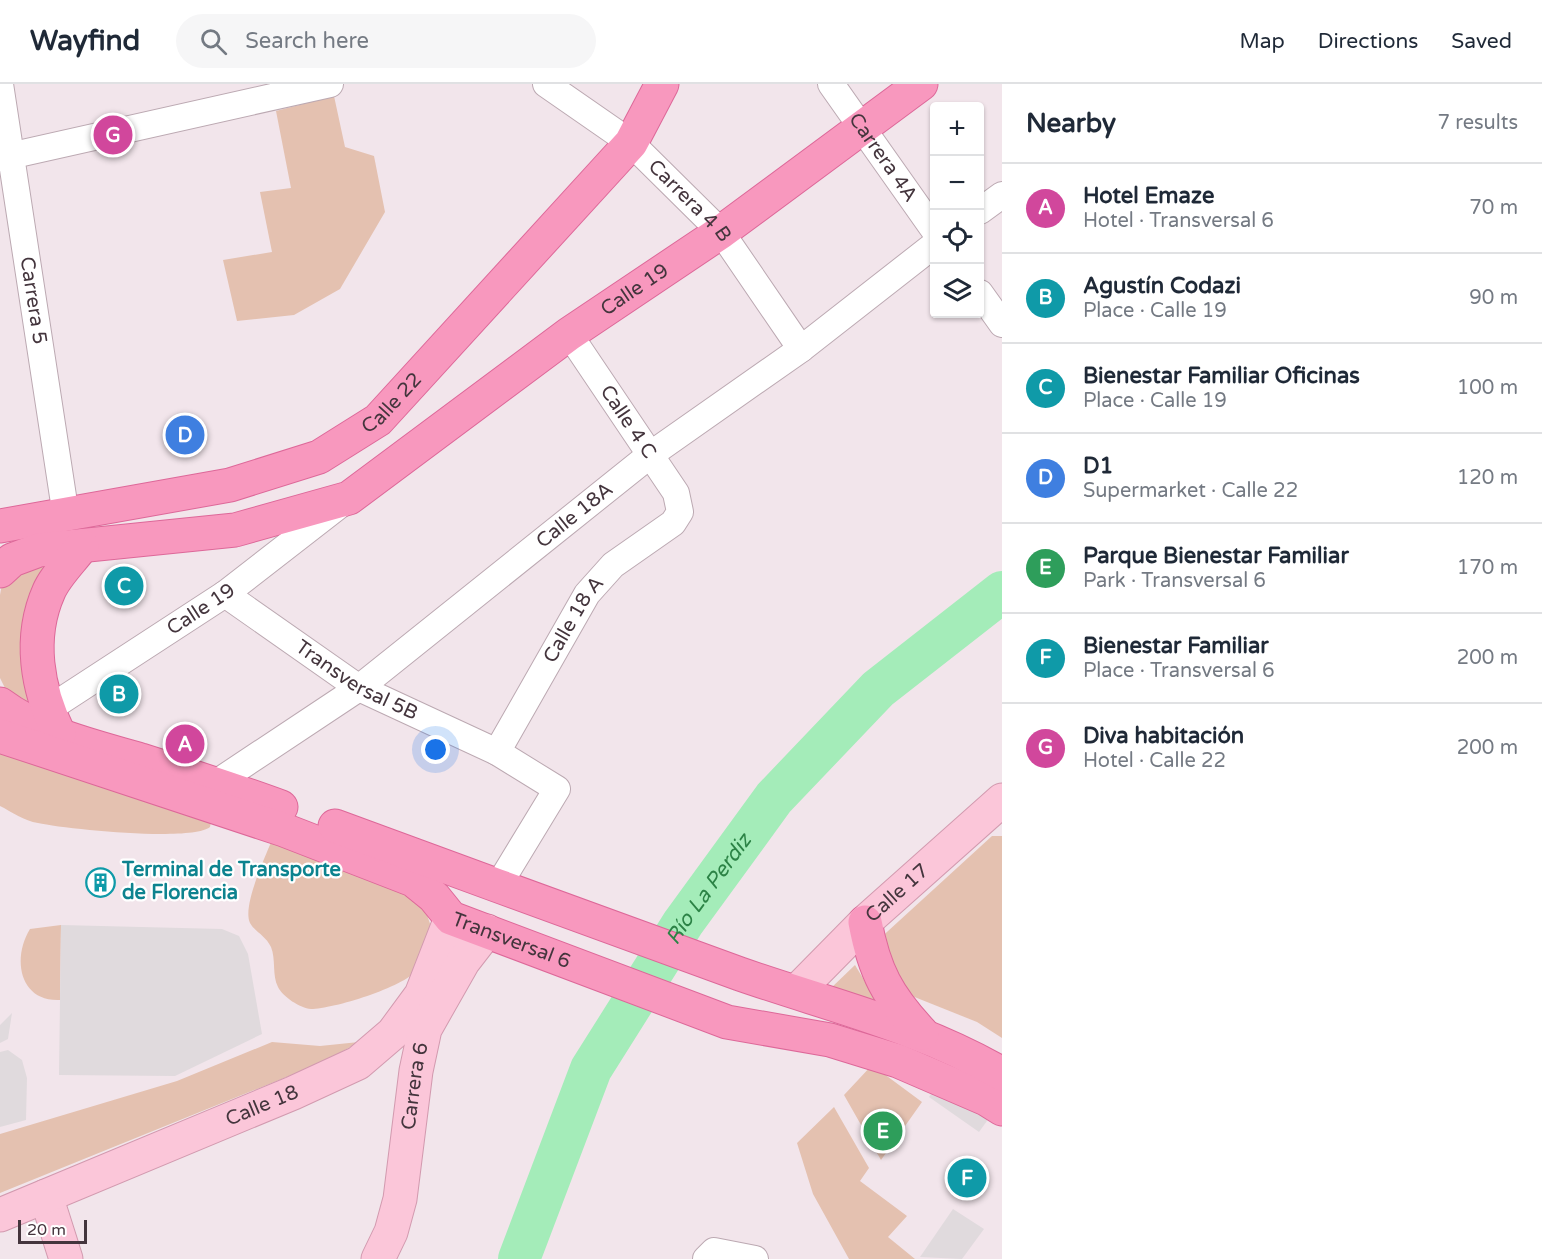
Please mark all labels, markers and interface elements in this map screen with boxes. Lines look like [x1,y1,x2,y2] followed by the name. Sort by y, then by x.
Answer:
[176,14,596,68] search box
[30,24,140,58] text: Wayfind
[197,25,230,58] icon: search
[245,28,369,54] text: Search here
[1239,29,1285,54] text: Map
[1318,29,1418,54] text: Directions
[1451,29,1512,54] text: Saved
[930,102,984,318] map controls
[930,102,984,156] button: +
[843,108,922,207] street label: Carrera 4A
[1026,108,1116,139] text: Nearby
[1438,111,1518,135] text: 7 results
[94,112,132,158] pin: G
[643,155,736,247] street label: Carrera 4 B
[930,156,984,210] button: −
[1083,183,1214,209] text: Hotel Emaze
[1038,196,1053,220] text: A
[1469,196,1518,220] text: 70 m
[1083,209,1274,233] text: Hotel · Transversal 6
[930,210,984,264] button: locate
[15,255,52,346] street label: Carrera 5
[596,259,673,321] street label: Calle 19
[930,264,984,318] button: layers
[1083,273,1241,299] text: Agustín Codazi
[1039,286,1052,310] text: B
[1469,286,1518,310] text: 90 m
[1083,299,1227,323] text: Place · Calle 19
[1083,363,1360,389] text: Bienestar Familiar Oficinas
[357,368,427,439] street label: Calle 22
[1039,376,1052,400] text: C
[1457,376,1518,400] text: 100 m
[595,381,661,463] street label: Calle 4 C
[1083,389,1227,413] text: Place · Calle 19
[166,412,204,458] pin: D
[1083,453,1113,479] text: D1
[1038,466,1053,490] text: D
[1457,466,1518,490] text: 120 m
[531,477,618,553] street label: Calle 18A
[1083,479,1298,503] text: Supermarket · Calle 22
[1083,543,1349,569] text: Parque Bienestar Familiar
[1039,556,1052,580] text: E
[1457,556,1518,580] text: 170 m
[104,564,144,608] pin: C
[1083,569,1266,593] text: Park · Transversal 6
[538,571,609,667] street label: Calle 18 A
[162,578,240,641] street label: Calle 19
[1083,633,1269,659] text: Bienestar Familiar
[291,635,422,726] street label: Transversal 5B
[1039,646,1052,670] text: F
[1457,646,1518,670] text: 200 m
[1083,659,1275,683] text: Place · Transversal 6
[100,672,138,716] pin: B
[166,722,204,766] pin: A
[1083,723,1244,749] text: Diva habitación
[421,735,450,764] your location
[1038,736,1053,760] text: G
[1457,736,1518,760] text: 200 m
[1083,749,1226,773] text: Hotel · Calle 22
[660,828,757,949] water label: Río La Perdiz
[121,858,341,905] place label: Terminal de Transporte de Florencia
[861,859,934,928] street label: Calle 17
[85,866,117,898] building icon: Terminal de Transporte de Florencia
[449,908,574,974] street label: Transversal 6
[397,1040,434,1131] street label: Carrera 6
[222,1080,302,1132] street label: Calle 18
[864,1108,902,1154] pin: E
[948,1156,986,1200] pin: F
[18,1217,87,1244] scale bar
[27,1220,66,1240] text: 20 m

